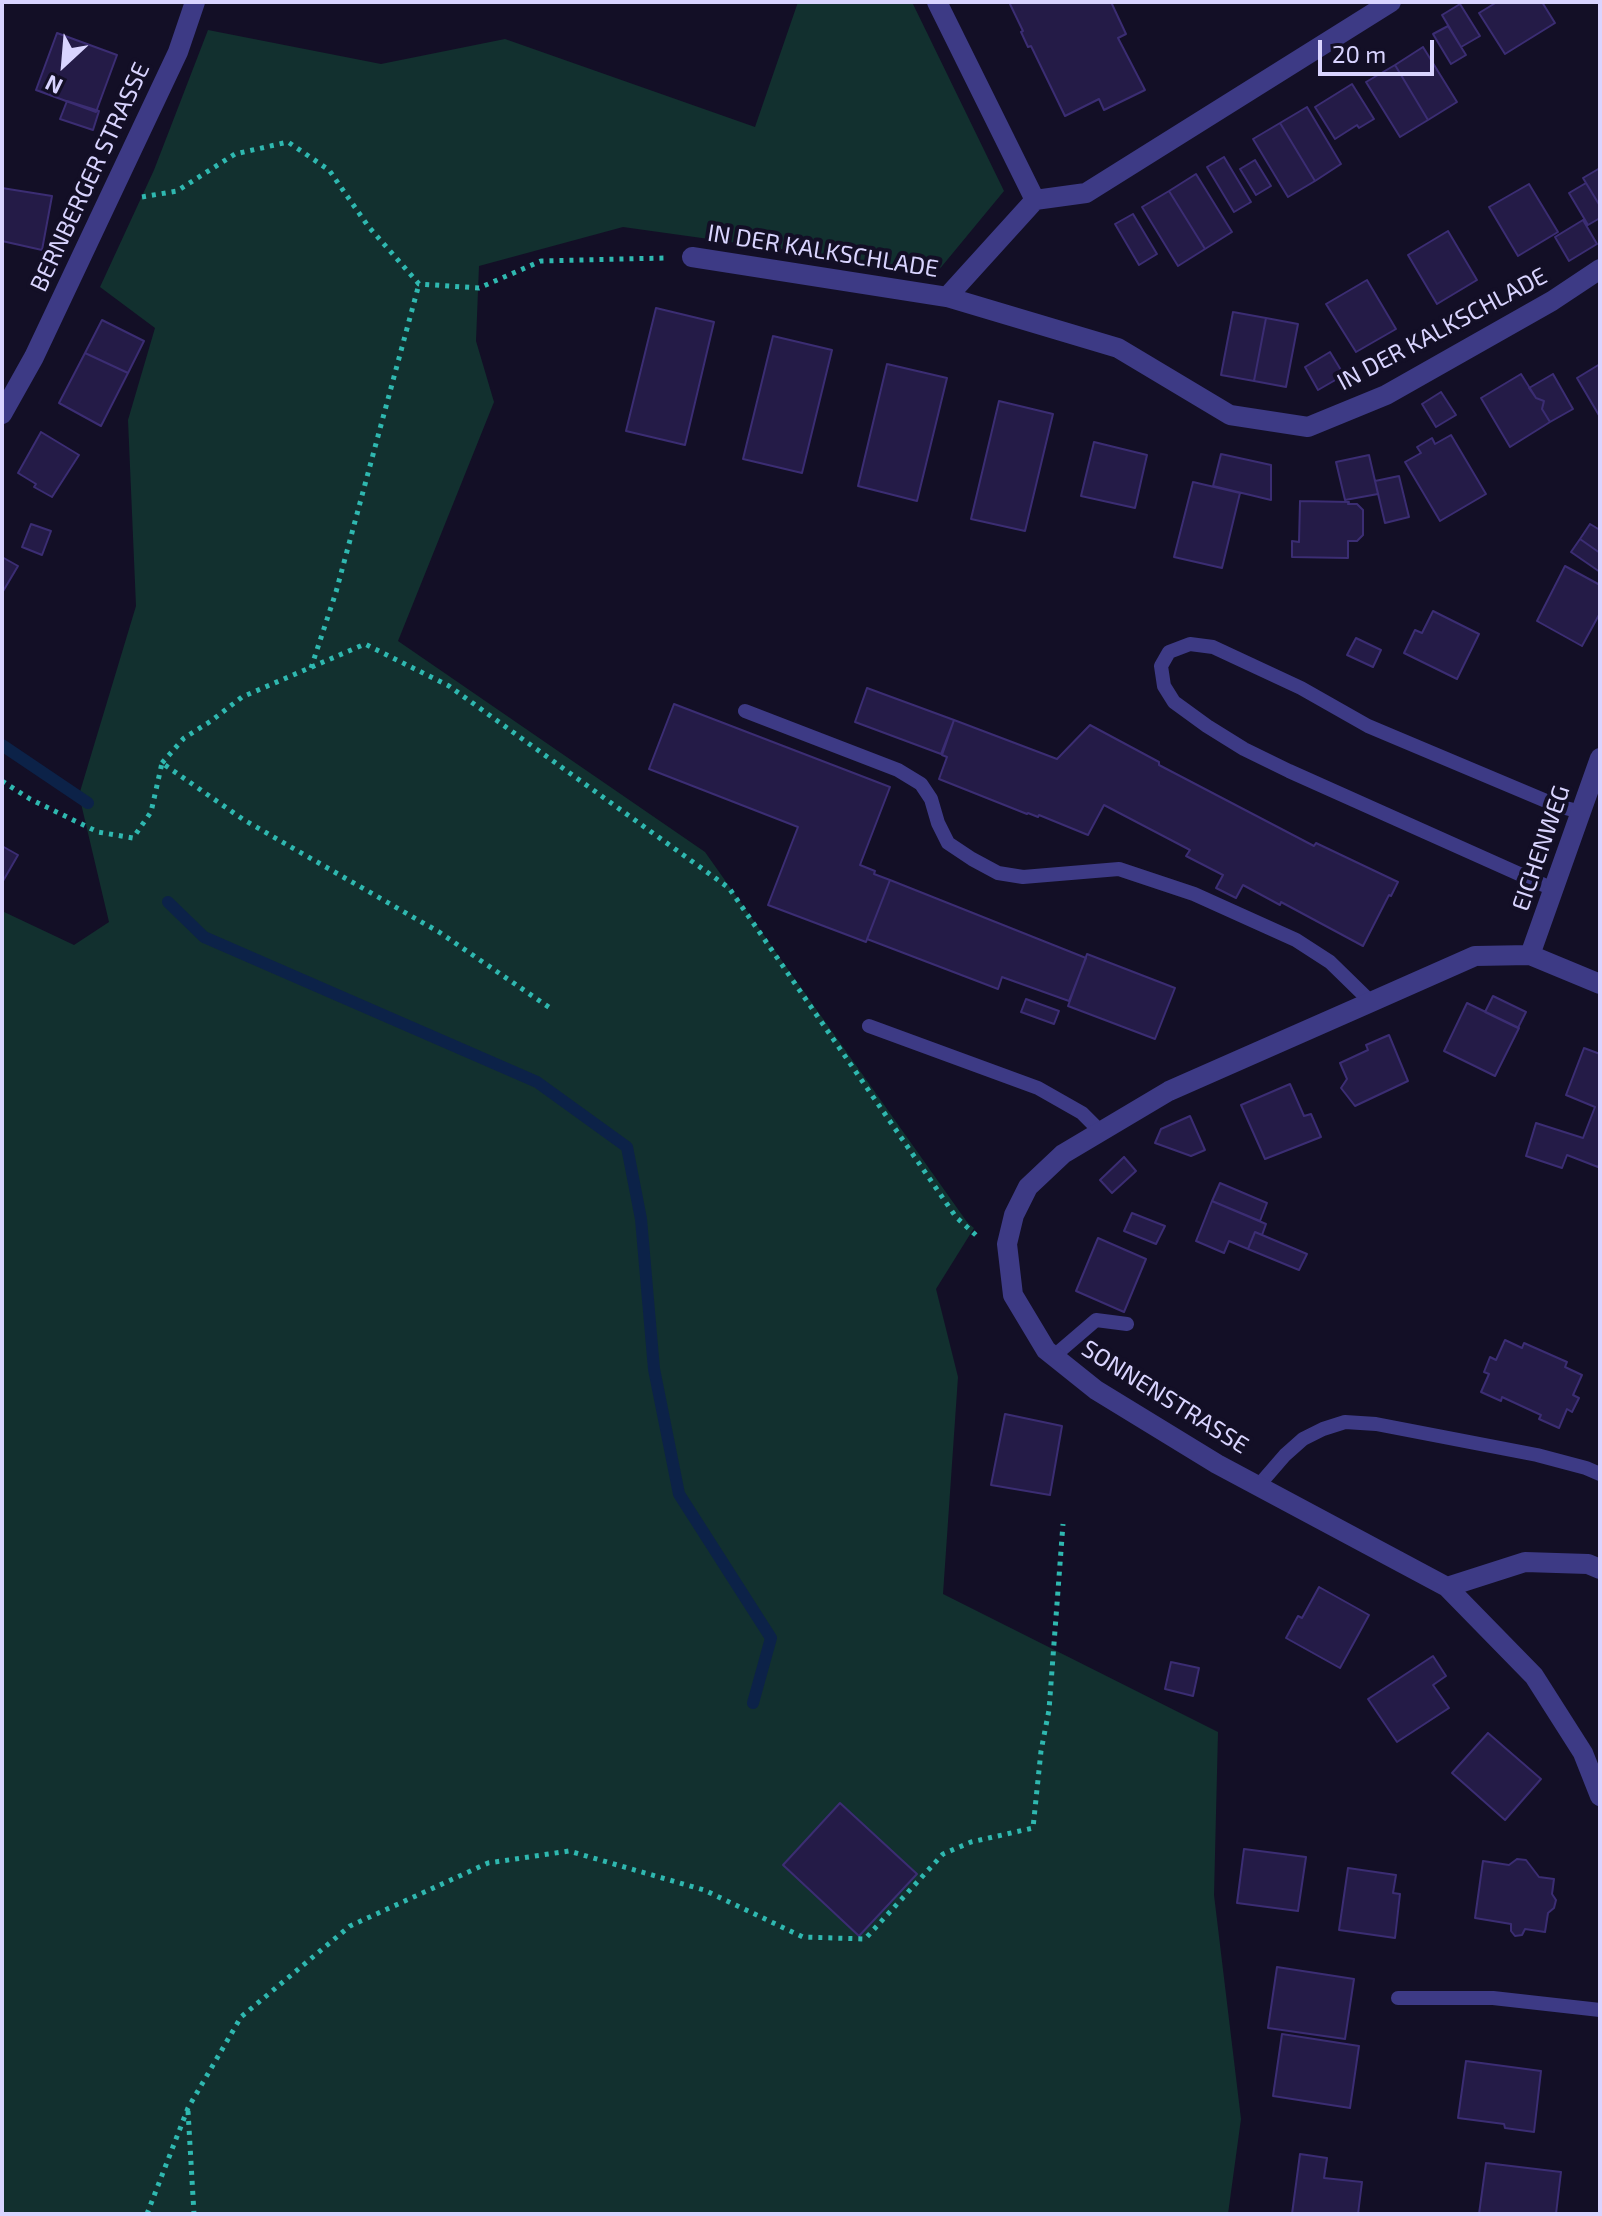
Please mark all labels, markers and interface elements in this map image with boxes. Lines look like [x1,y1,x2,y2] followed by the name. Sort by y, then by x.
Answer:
[24,24,104,104] north arrow
[1322,24,1438,74] scale bar
[1332,39,1386,68] text: 20 m
[24,58,156,296] street label: BERNBERGER STRASSE
[705,219,941,283] street label: IN DER KALKSCHLADE
[1332,261,1552,397] street label: IN DER KALKSCHLADE
[1506,781,1576,915] street label: EICHENWEG
[1076,1334,1254,1460] street label: SONNENSTRASSE

